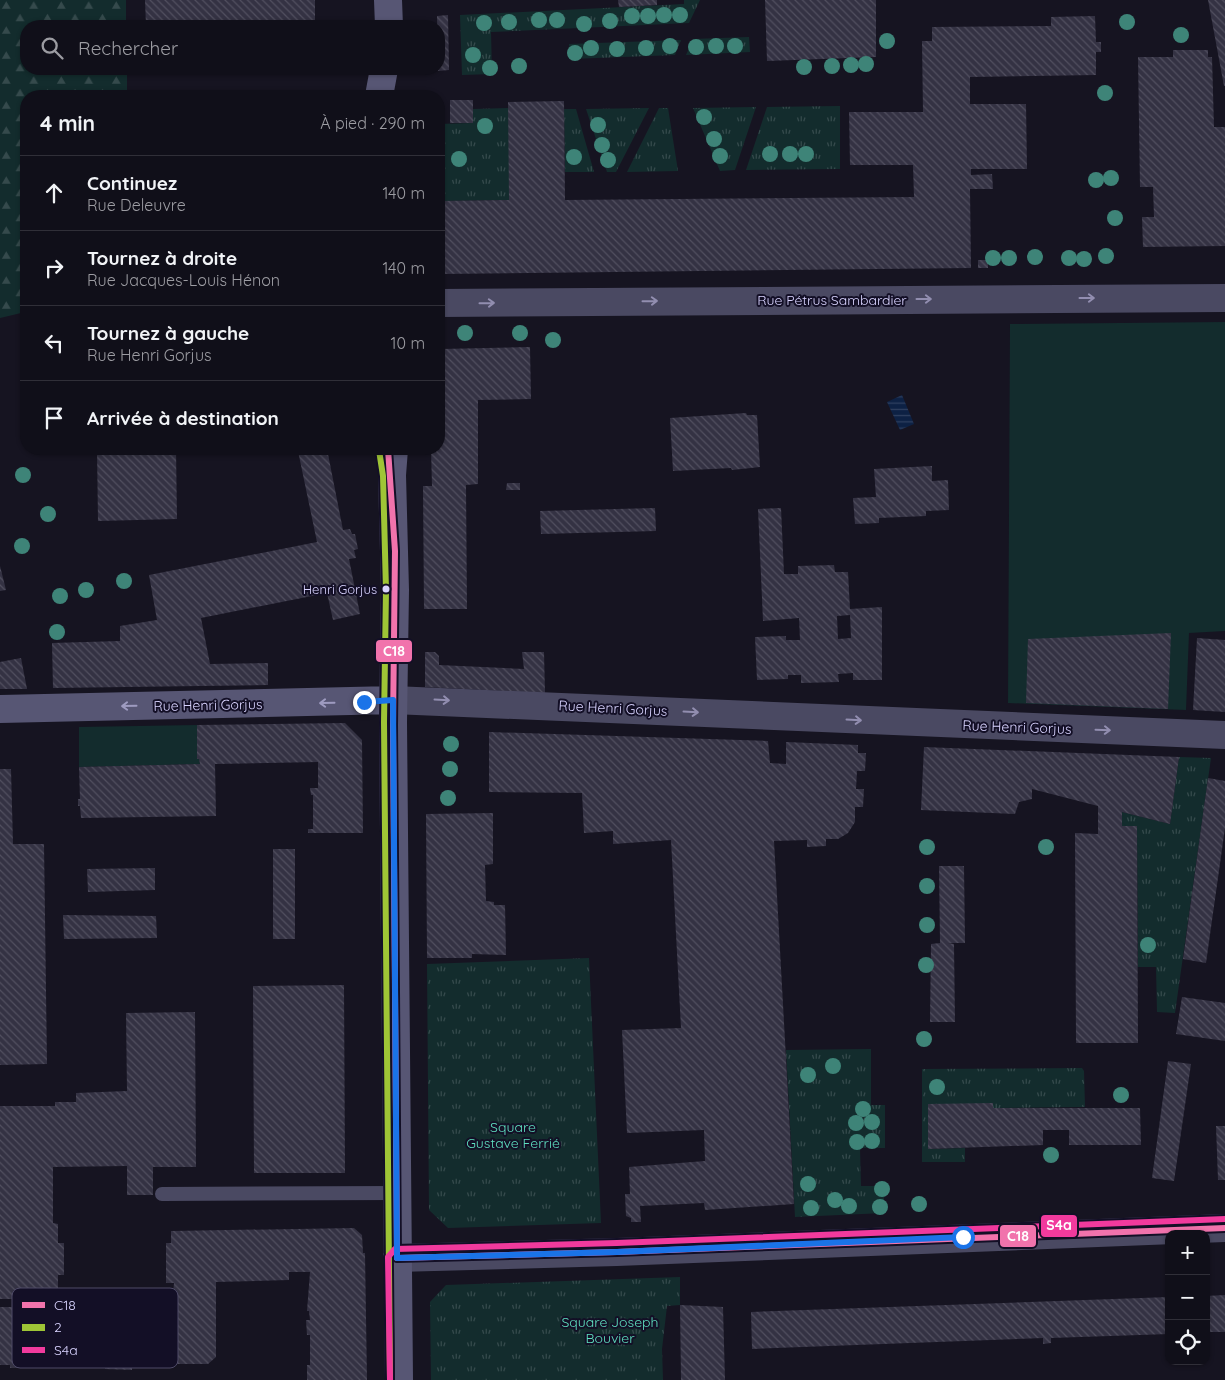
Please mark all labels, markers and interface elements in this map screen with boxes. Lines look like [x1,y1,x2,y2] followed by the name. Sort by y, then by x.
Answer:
[20,20,445,75] search box
[38,34,66,62] icon: search
[78,36,178,60] text: Rechercher
[40,110,95,136] text: 4 min
[320,113,425,133] text: À pied · 290 m
[87,171,177,195] text: Continuez
[40,179,68,207] icon: ahead
[382,183,425,203] text: 140 m
[87,195,186,215] text: Rue Deleuvre
[87,246,237,270] text: Tournez à droite
[40,254,68,282] icon: right
[382,258,425,278] text: 140 m
[87,270,280,290] text: Rue Jacques-Louis Hénon
[757,291,907,309] street label: Rue Pétrus Sambardier
[1078,293,1094,303] one-way arrow
[916,294,932,304] one-way arrow
[642,296,658,306] one-way arrow
[479,298,495,308] one-way arrow
[87,321,249,345] text: Tournez à gauche
[40,329,68,357] icon: left
[391,333,425,353] text: 10 m
[87,345,212,365] text: Rue Henri Gorjus
[40,404,68,432] icon: arrive
[87,406,279,430] text: Arrivée à destination
[303,581,377,597] place label: Henri Gorjus
[381,584,391,594] marker: Henri Gorjus
[375,639,413,663] line badge: C18
[383,642,405,660] text: C18
[353,691,376,714] route end
[153,695,263,715] street label: Rue Henri Gorjus
[433,696,449,705] one-way arrow
[558,696,668,720] street label: Rue Henri Gorjus
[319,698,335,707] one-way arrow
[121,701,138,711] one-way arrow
[683,707,699,717] one-way arrow
[845,715,861,724] one-way arrow
[962,716,1072,738] street label: Rue Henri Gorjus
[1095,725,1111,735] one-way arrow
[466,1118,560,1152] park label: Square Gustave Ferrié
[1040,1214,1078,1238] line badge: S4a
[1046,1216,1072,1234] text: S4a
[999,1224,1037,1248] line badge: C18
[952,1226,975,1249] route start
[1007,1227,1029,1245] text: C18
[1165,1230,1210,1365] map controls
[1165,1230,1210,1275] button: +
[1165,1275,1210,1320] button: −
[12,1288,178,1368] legend
[54,1296,76,1314] text: C18
[562,1313,659,1347] park label: Square Joseph Bouvier
[54,1318,62,1336] text: 2
[1165,1320,1210,1365] button: locate
[54,1341,78,1359] text: S4a

